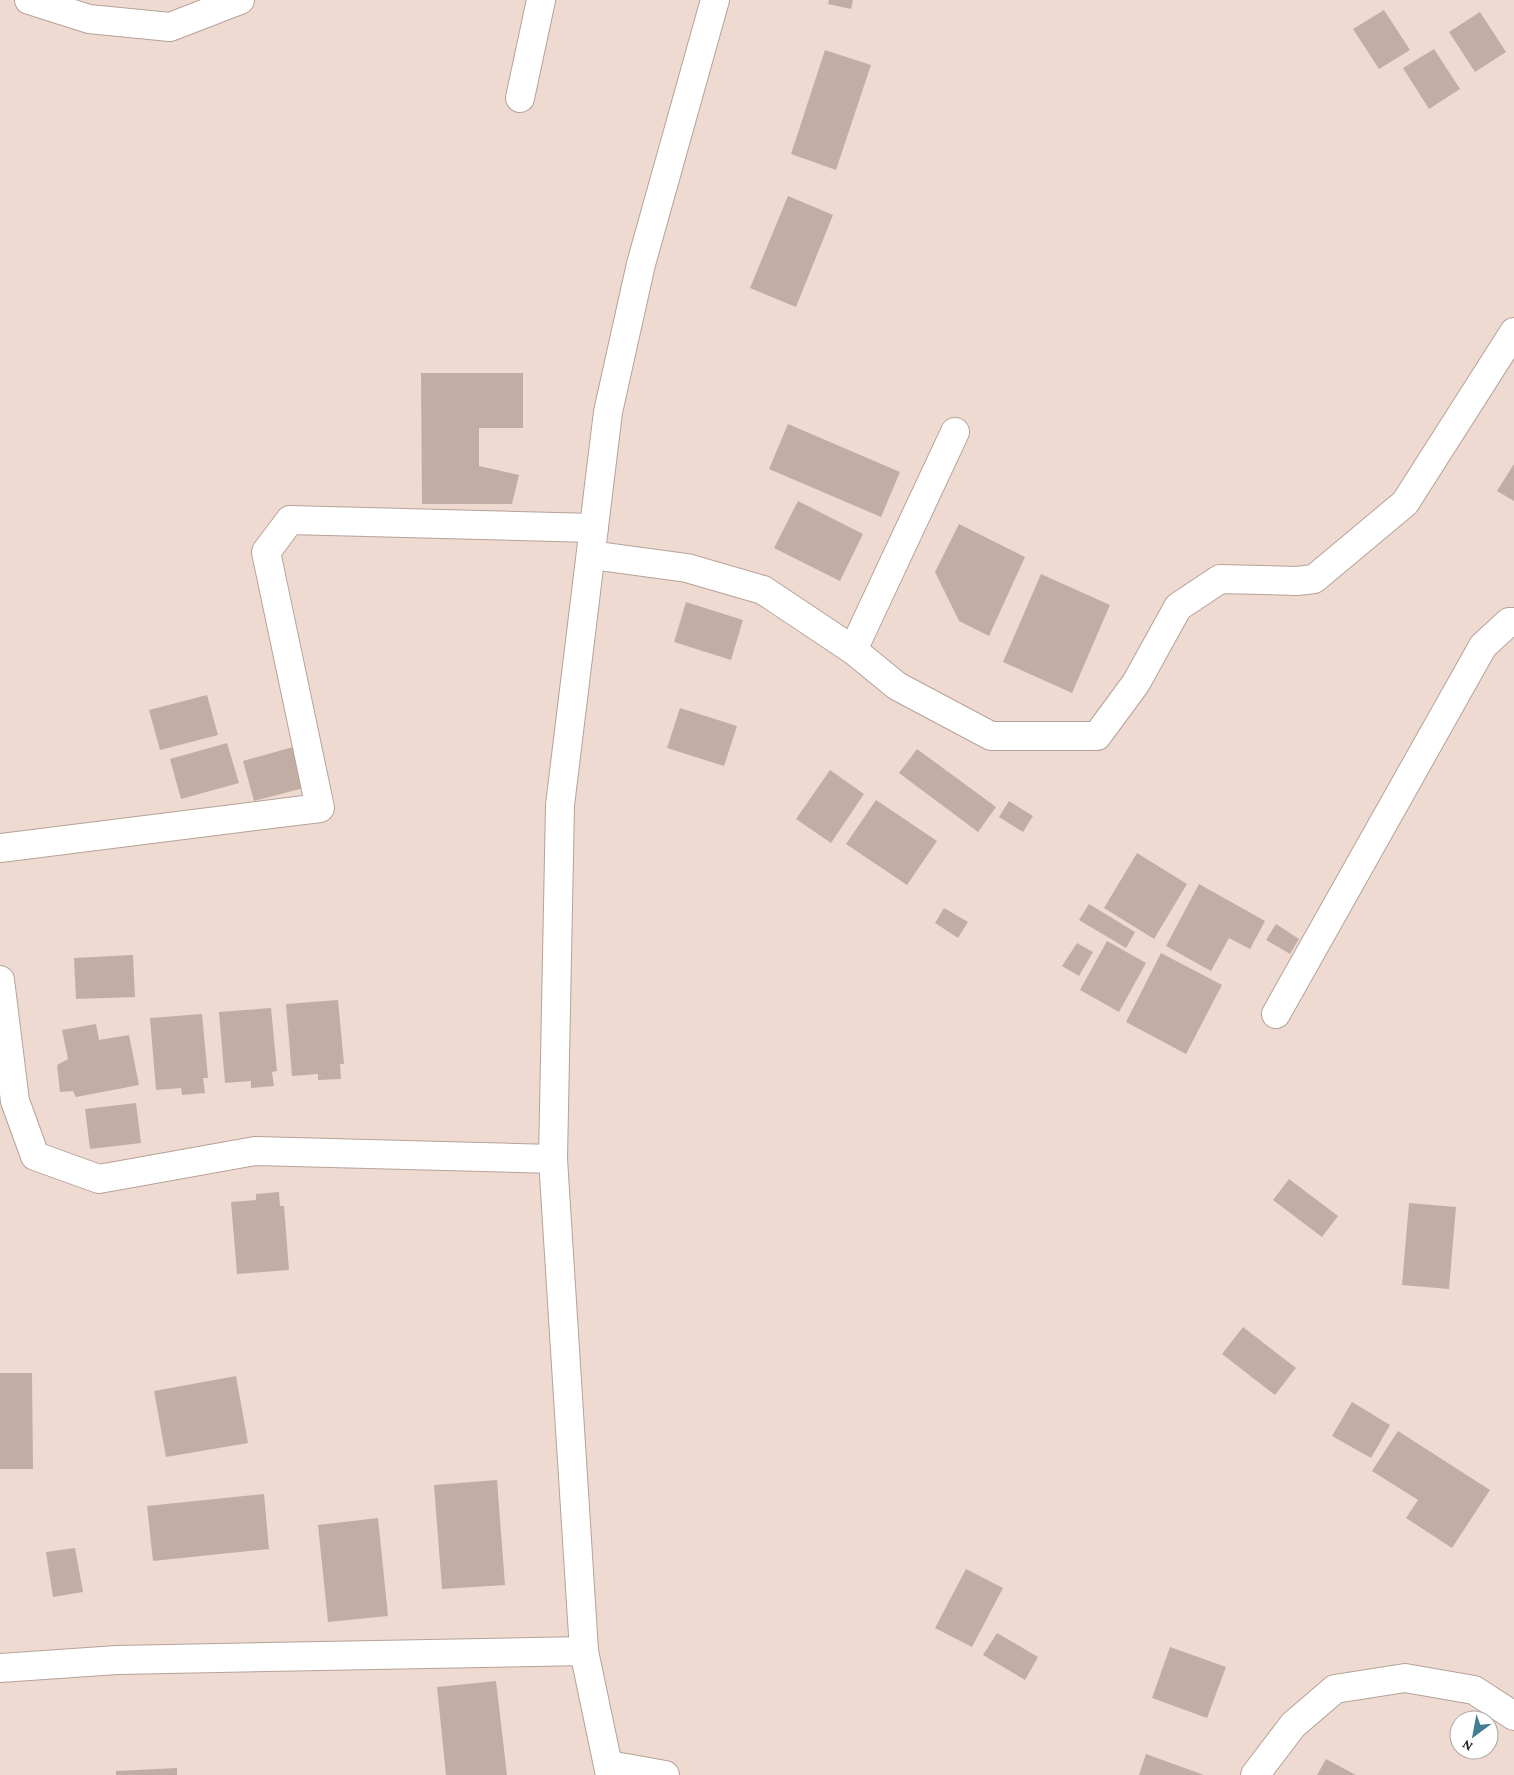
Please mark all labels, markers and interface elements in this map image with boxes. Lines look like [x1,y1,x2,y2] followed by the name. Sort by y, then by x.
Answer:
[1449,1710,1499,1760] north arrow
[1458,1736,1475,1755] text: N

